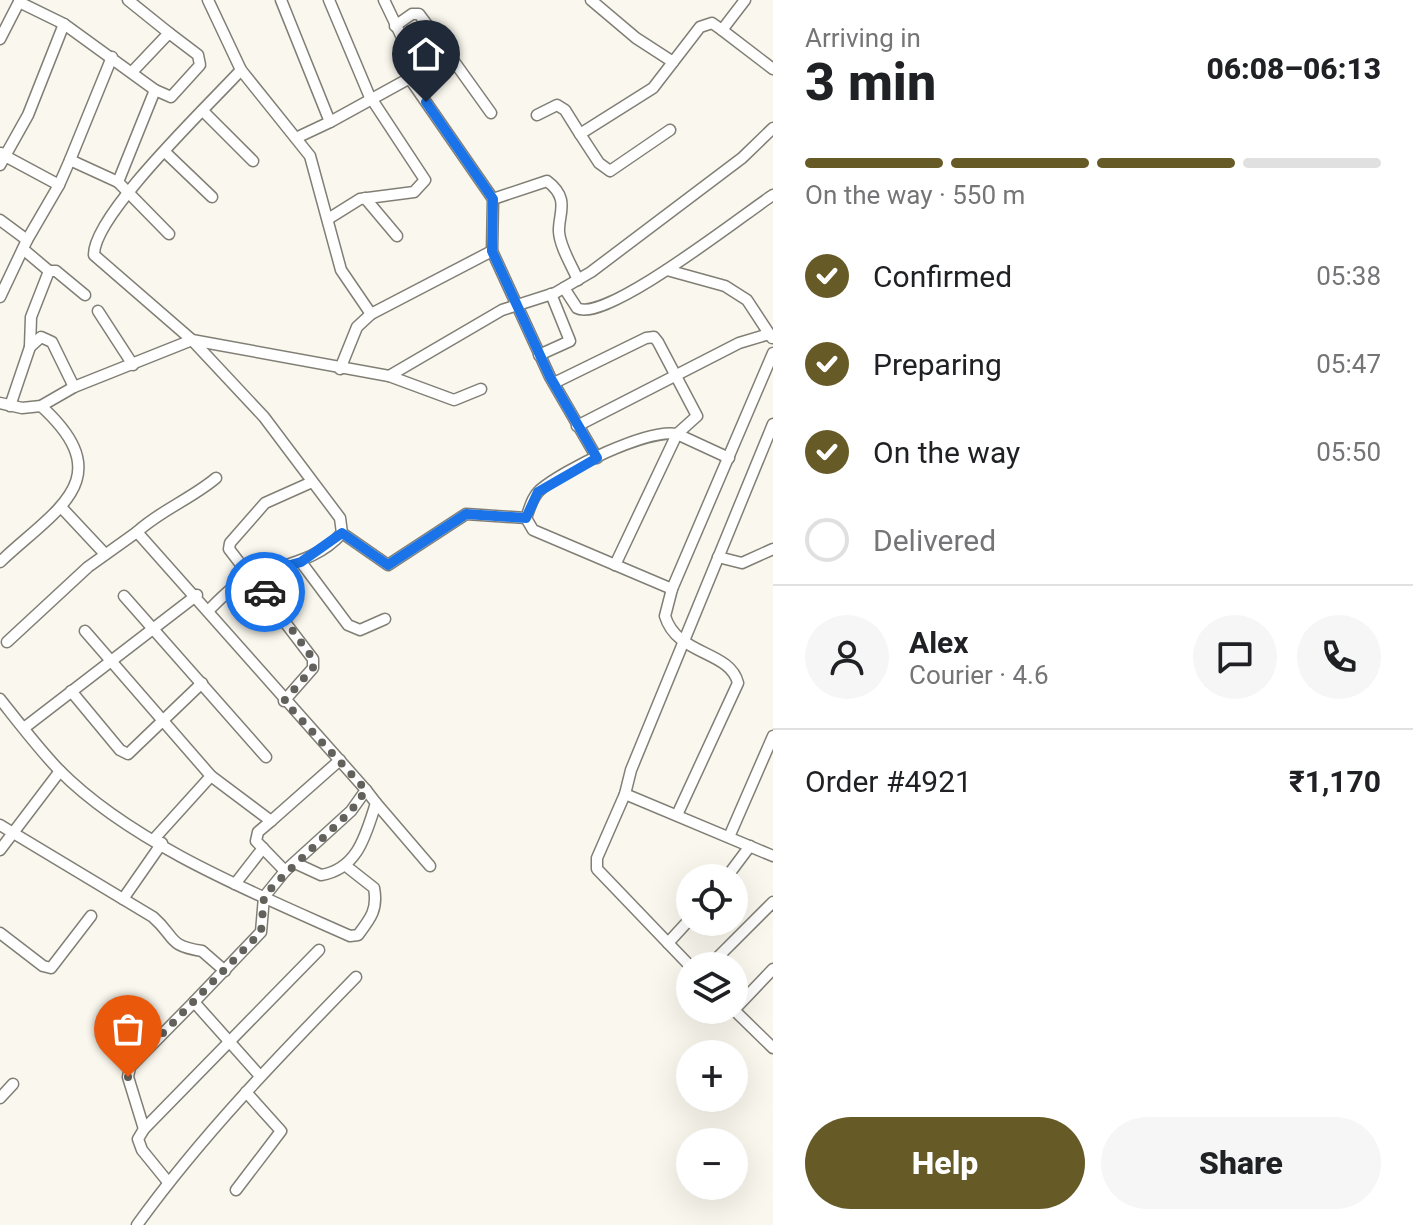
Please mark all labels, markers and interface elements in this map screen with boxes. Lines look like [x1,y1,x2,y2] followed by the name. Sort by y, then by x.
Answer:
[392,20,460,102] pin
[805,23,921,53] text: Arriving in
[404,32,448,76] icon: home
[1206,51,1381,86] text: 06:08–06:13
[805,52,936,113] text: 3 min
[805,180,1025,210] text: On the way · 550 m
[805,254,849,298] icon: check
[873,259,1012,294] text: Confirmed
[1316,261,1381,291] text: 05:38
[805,342,849,386] icon: check
[873,347,1002,382] text: Preparing
[1316,349,1381,379] text: 05:47
[805,430,849,474] icon: check
[873,435,1020,470] text: On the way
[1316,437,1381,467] text: 05:50
[873,523,996,558] text: Delivered
[225,552,305,632] courier
[243,570,287,614] icon: car
[805,615,889,699] button: person
[1193,615,1277,699] button: chat
[1297,615,1381,699] button: phone
[909,625,969,660] text: Alex
[909,660,1049,690] text: Courier · 4.6
[805,764,972,799] text: Order #4921
[1289,764,1381,799] text: ₹1,170
[676,864,748,1200] map controls
[676,864,748,936] button: locate
[676,952,748,1024] button: layers
[94,995,162,1077] pin
[106,1007,150,1051] icon: bag
[676,1040,748,1112] button: +
[805,1117,1085,1209] button: Help
[1101,1117,1381,1209] button: Share
[676,1128,748,1200] button: −

